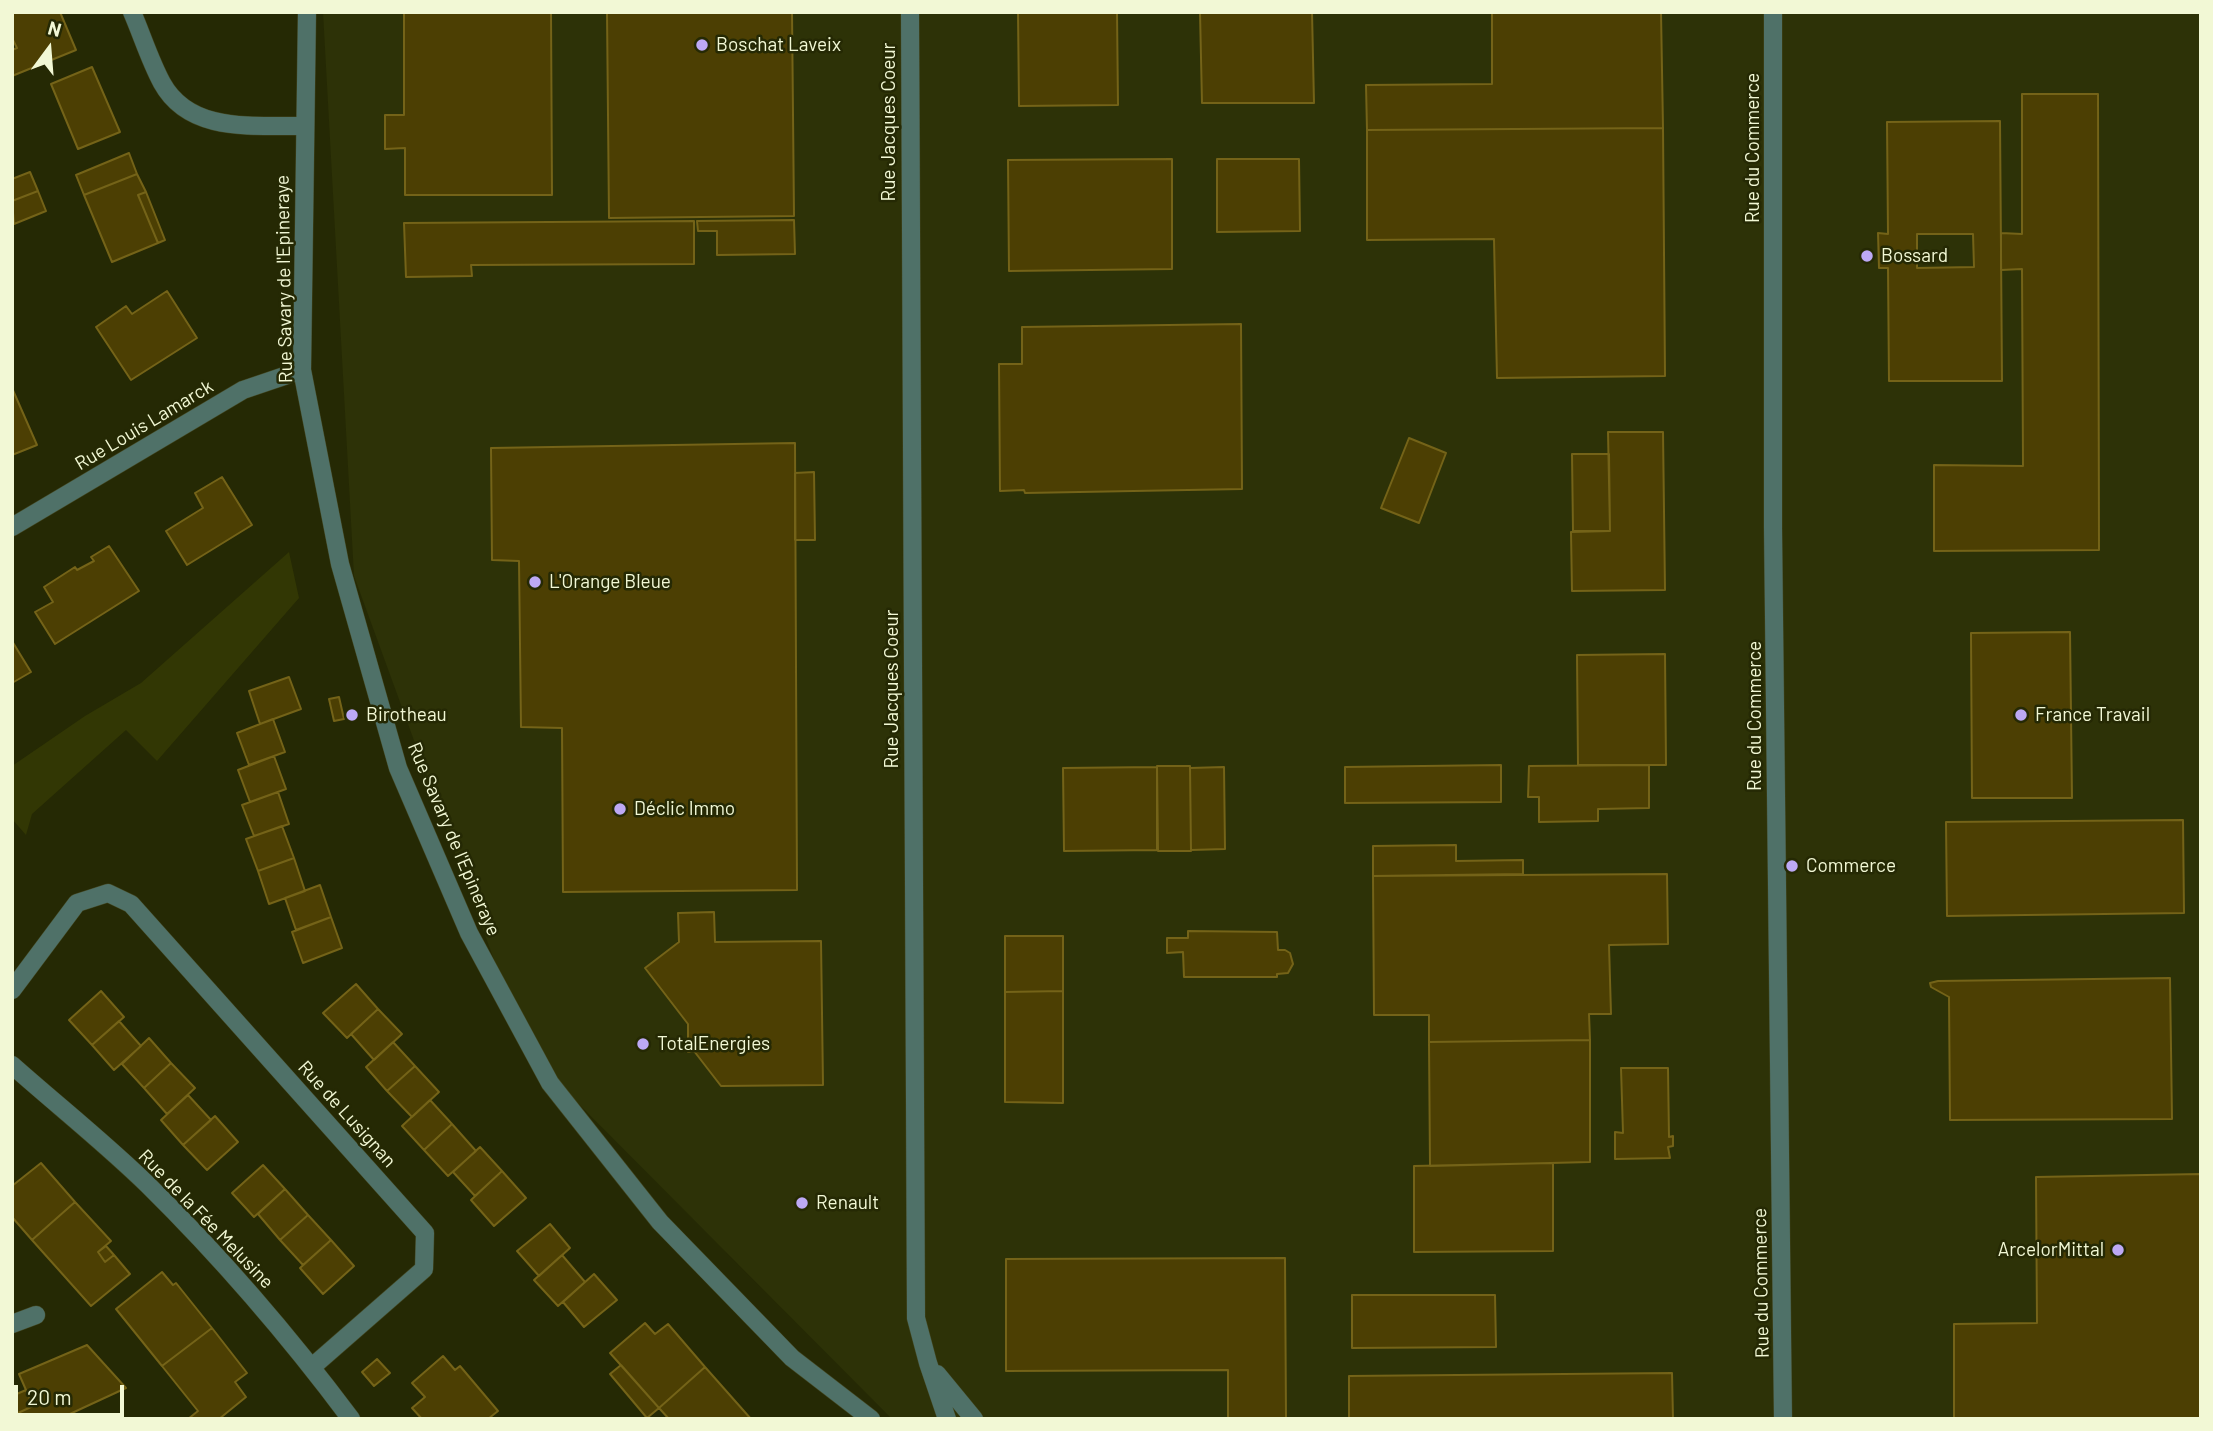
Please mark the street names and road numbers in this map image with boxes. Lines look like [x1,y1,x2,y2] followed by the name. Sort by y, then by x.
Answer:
[878,43,900,201] street label: Rue Jacques Coeur
[1742,73,1764,223] street label: Rue du Commerce
[271,175,297,383] street label: Rue Savary de l'Epineraye
[71,375,217,475] street label: Rue Louis Lamarck
[881,610,903,768] street label: Rue Jacques Coeur
[1744,641,1766,791] street label: Rue du Commerce
[403,739,505,939] street label: Rue Savary de l'Epineraye
[293,1056,401,1172] street label: Rue de Lusignan
[134,1145,278,1293] street label: Rue de la Fée Melusine
[1748,1208,1774,1358] street label: Rue du Commerce

